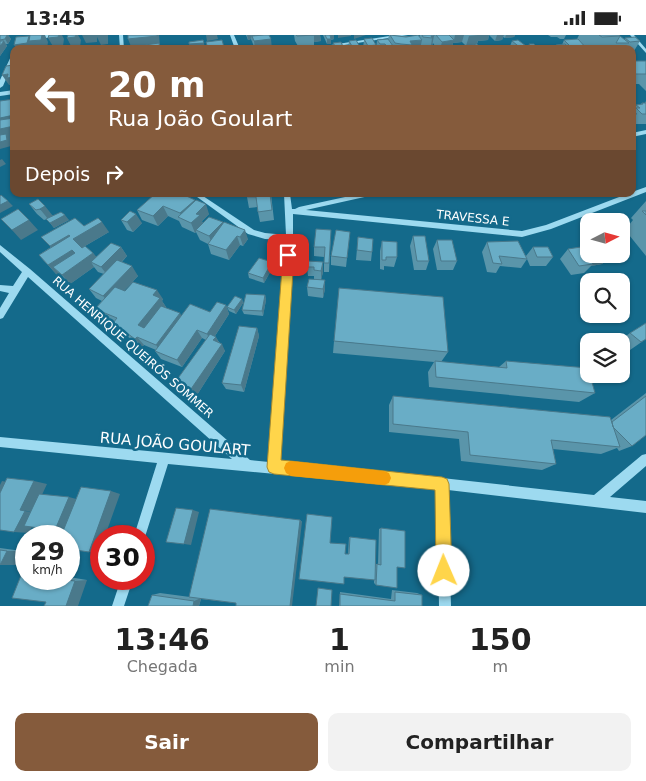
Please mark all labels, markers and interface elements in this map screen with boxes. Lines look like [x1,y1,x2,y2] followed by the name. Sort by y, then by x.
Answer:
[25,7,85,29] text: 13:45
[25,65,90,130] icon: left
[108,65,205,105] text: 20 m
[108,106,292,131] text: Rua João Goulart
[100,160,128,188] icon: right
[25,163,90,185] text: Depois
[435,207,510,229] street label: TRAVESSA E
[580,213,630,263] north arrow
[580,213,630,383] map controls
[267,234,309,276] pin
[274,241,302,269] icon: arrive
[50,273,217,421] street label: RUA HENRIQUE QUEIRÓS SOMMER
[580,273,630,323] button: search
[580,333,630,383] button: layers
[99,427,252,460] street label: RUA JOÃO GOULART
[90,525,155,590] speed limit sign: 30
[30,537,65,566] text: 29
[417,544,469,596] position arrow
[32,563,63,577] text: km/h
[114,622,210,657] text: 13:46
[329,622,350,657] text: 1
[469,622,532,657] text: 150
[127,657,198,676] text: Chegada
[324,657,355,676] text: min
[492,657,508,676] text: m
[15,713,318,771] button: Sair
[328,713,631,771] button: Compartilhar

